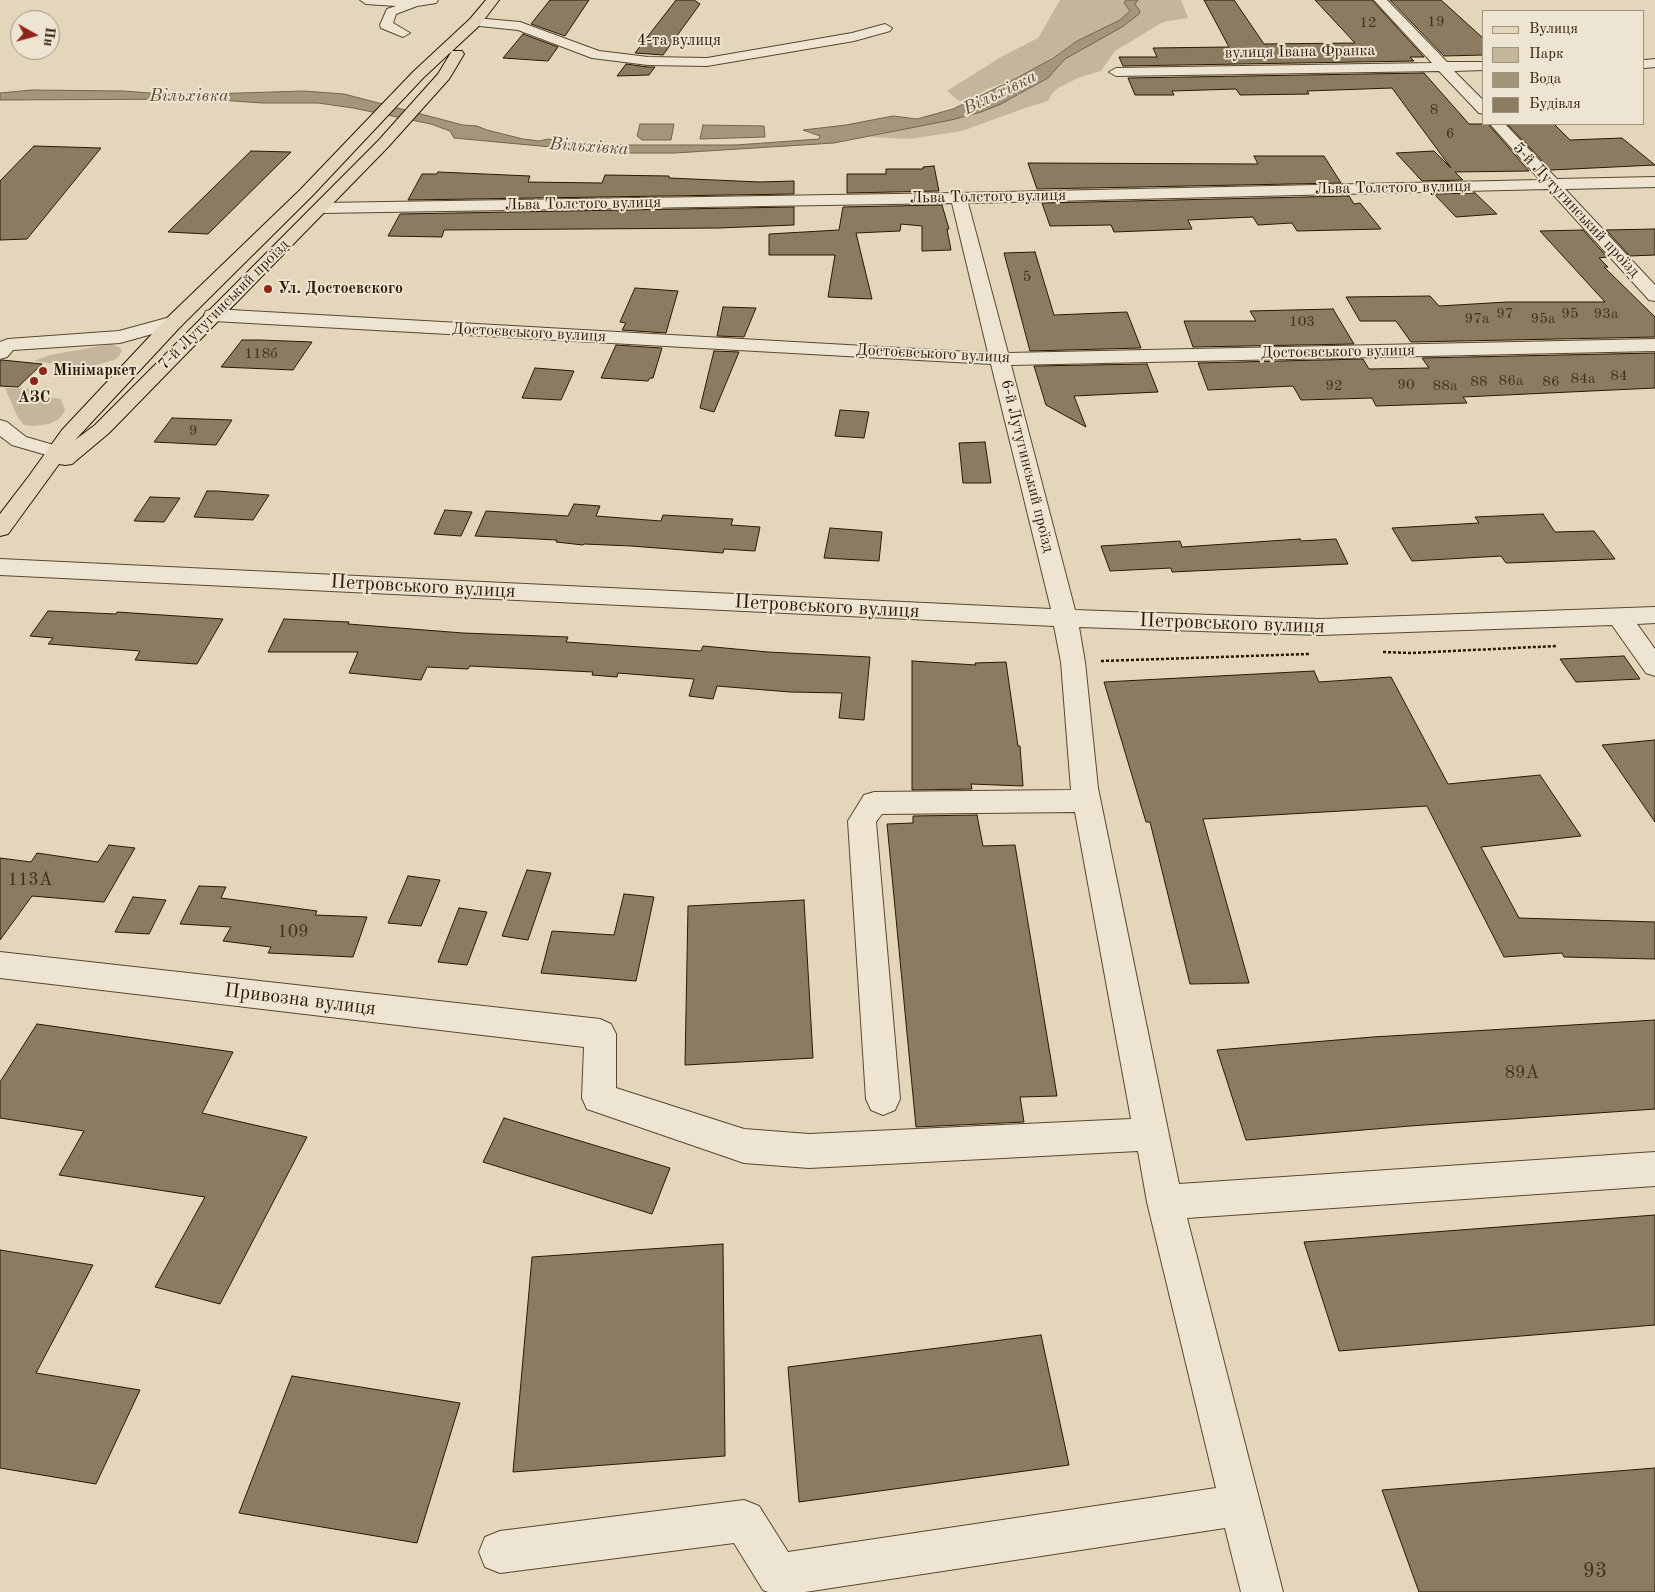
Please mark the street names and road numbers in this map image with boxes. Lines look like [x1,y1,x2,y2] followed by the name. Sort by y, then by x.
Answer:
[637,31,721,51] street label: 4-та вулиця
[1224,41,1376,63] street label: вулиця Івана Франка
[1509,139,1643,281] street label: 5-й Лутугинський проїзд
[1315,177,1471,199] street label: Льва Толстого вулиця
[910,186,1066,208] street label: Льва Толстого вулиця
[505,193,661,215] street label: Льва Толстого вулиця
[155,236,293,374] street label: 7-й Лутугинський проїзд
[451,319,607,347] street label: Достоєвського вулиця
[855,340,1011,368] street label: Достоєвського вулиця
[1261,341,1415,363] street label: Достоєвського вулиця
[996,378,1058,554] street label: 6-й Лутугинський проїзд
[330,570,516,604] street label: Петровського вулиця
[734,590,920,624] street label: Петровського вулиця
[1139,609,1325,639] street label: Петровського вулиця
[223,979,377,1021] street label: Привозна вулиця

